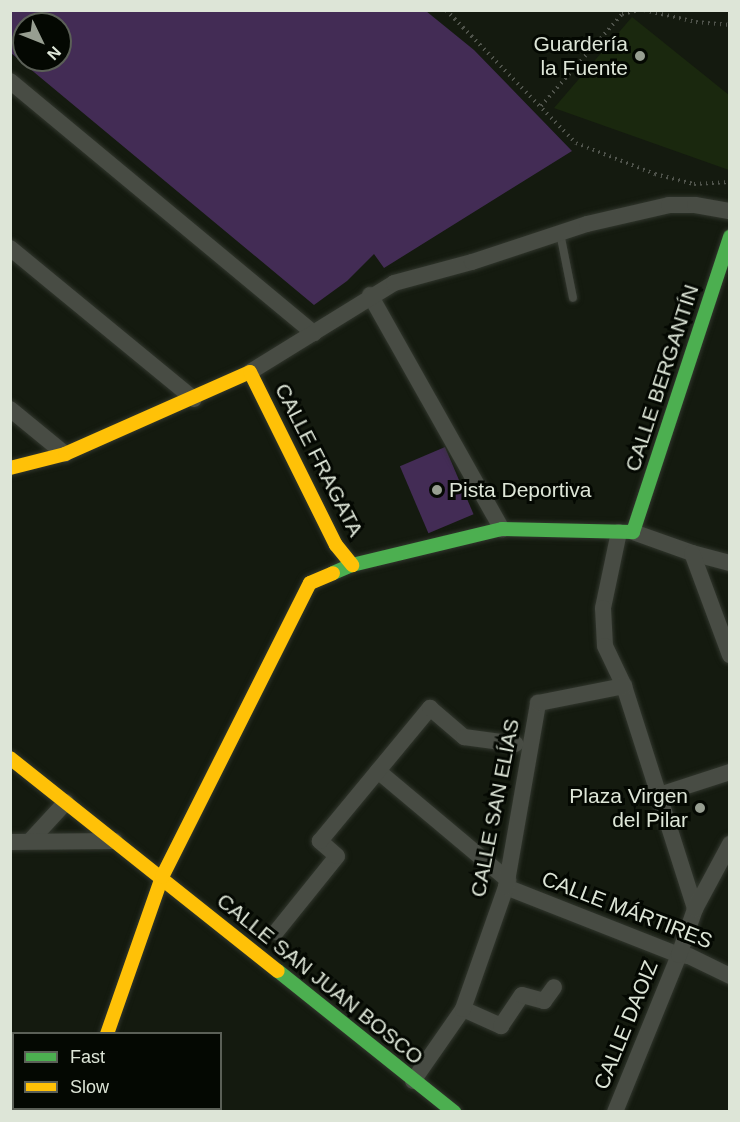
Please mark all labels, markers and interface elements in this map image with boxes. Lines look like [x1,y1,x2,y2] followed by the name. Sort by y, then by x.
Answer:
[12,12,72,72] north arrow
[533,31,628,81] place label: Guardería la Fuente
[44,43,64,63] text: N
[633,49,647,63] marker: Guardería la Fuente
[620,281,704,475] street label: CALLE BERGANTÍN
[270,379,368,541] street label: CALLE FRAGATA
[449,477,591,503] place label: Pista Deportiva
[430,483,444,497] marker: Pista Deportiva
[465,717,525,899] street label: CALLE SAN ELÍAS
[569,783,688,833] place label: Plaza Virgen del Pilar
[693,801,707,815] marker: Plaza Virgen del Pilar
[538,866,716,954] street label: CALLE MÁRTIRES
[212,888,428,1070] street label: CALLE SAN JUAN BOSCO
[589,957,663,1093] street label: CALLE DAOIZ
[12,1032,222,1110] legend
[70,1047,105,1067] text: Fast
[70,1077,109,1097] text: Slow

